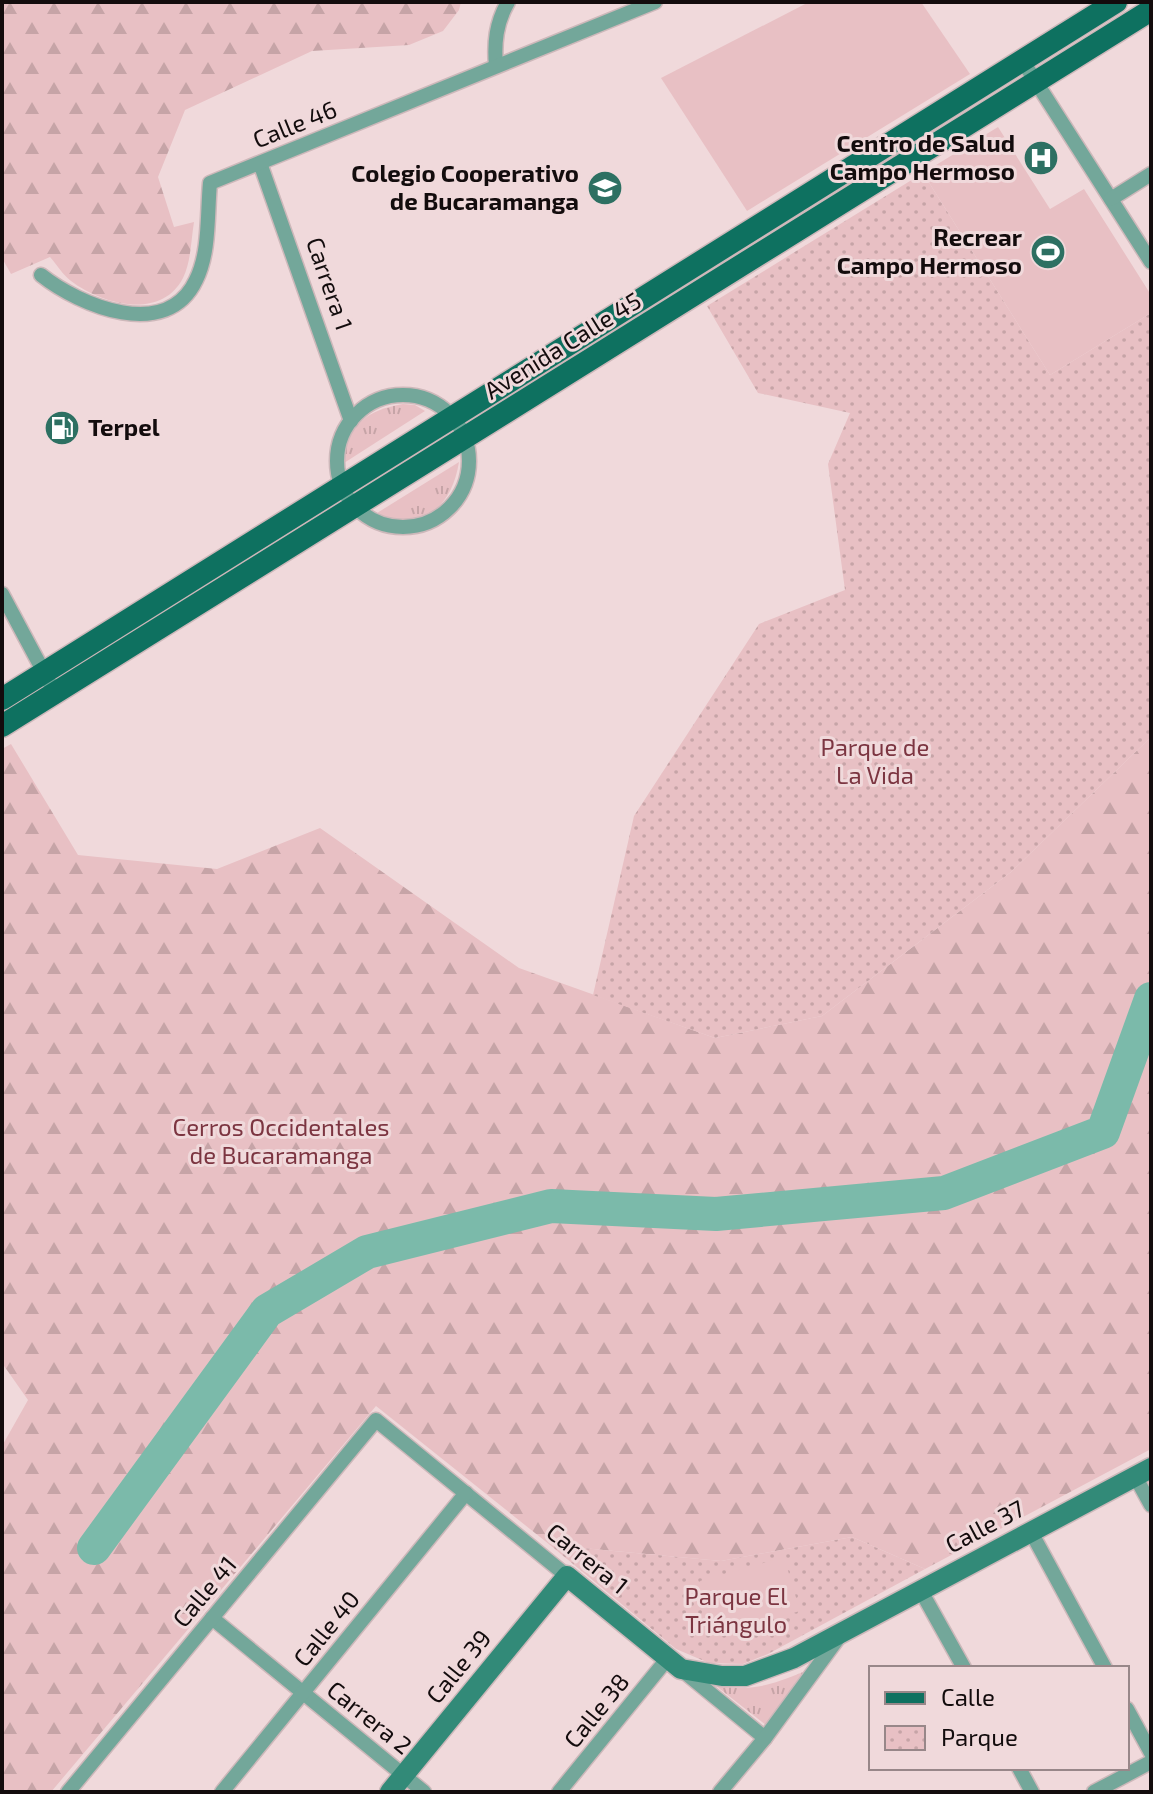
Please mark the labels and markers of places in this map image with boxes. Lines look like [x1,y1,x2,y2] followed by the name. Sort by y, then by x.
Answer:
[830,128,1015,185] place label: Centro de Salud Campo Hermoso
[1022,139,1060,177] hospital icon: Centro de Salud Campo Hermoso
[351,158,579,215] place label: Colegio Cooperativo de Bucaramanga
[586,169,624,207] school or university icon: Colegio Cooperativo de Bucaramanga
[837,222,1023,279] place label: Recrear Campo Hermoso
[1029,233,1067,271] sports icon: Recrear Campo Hermoso
[43,409,81,447] fuel station icon: Terpel
[88,412,160,441] place label: Terpel

